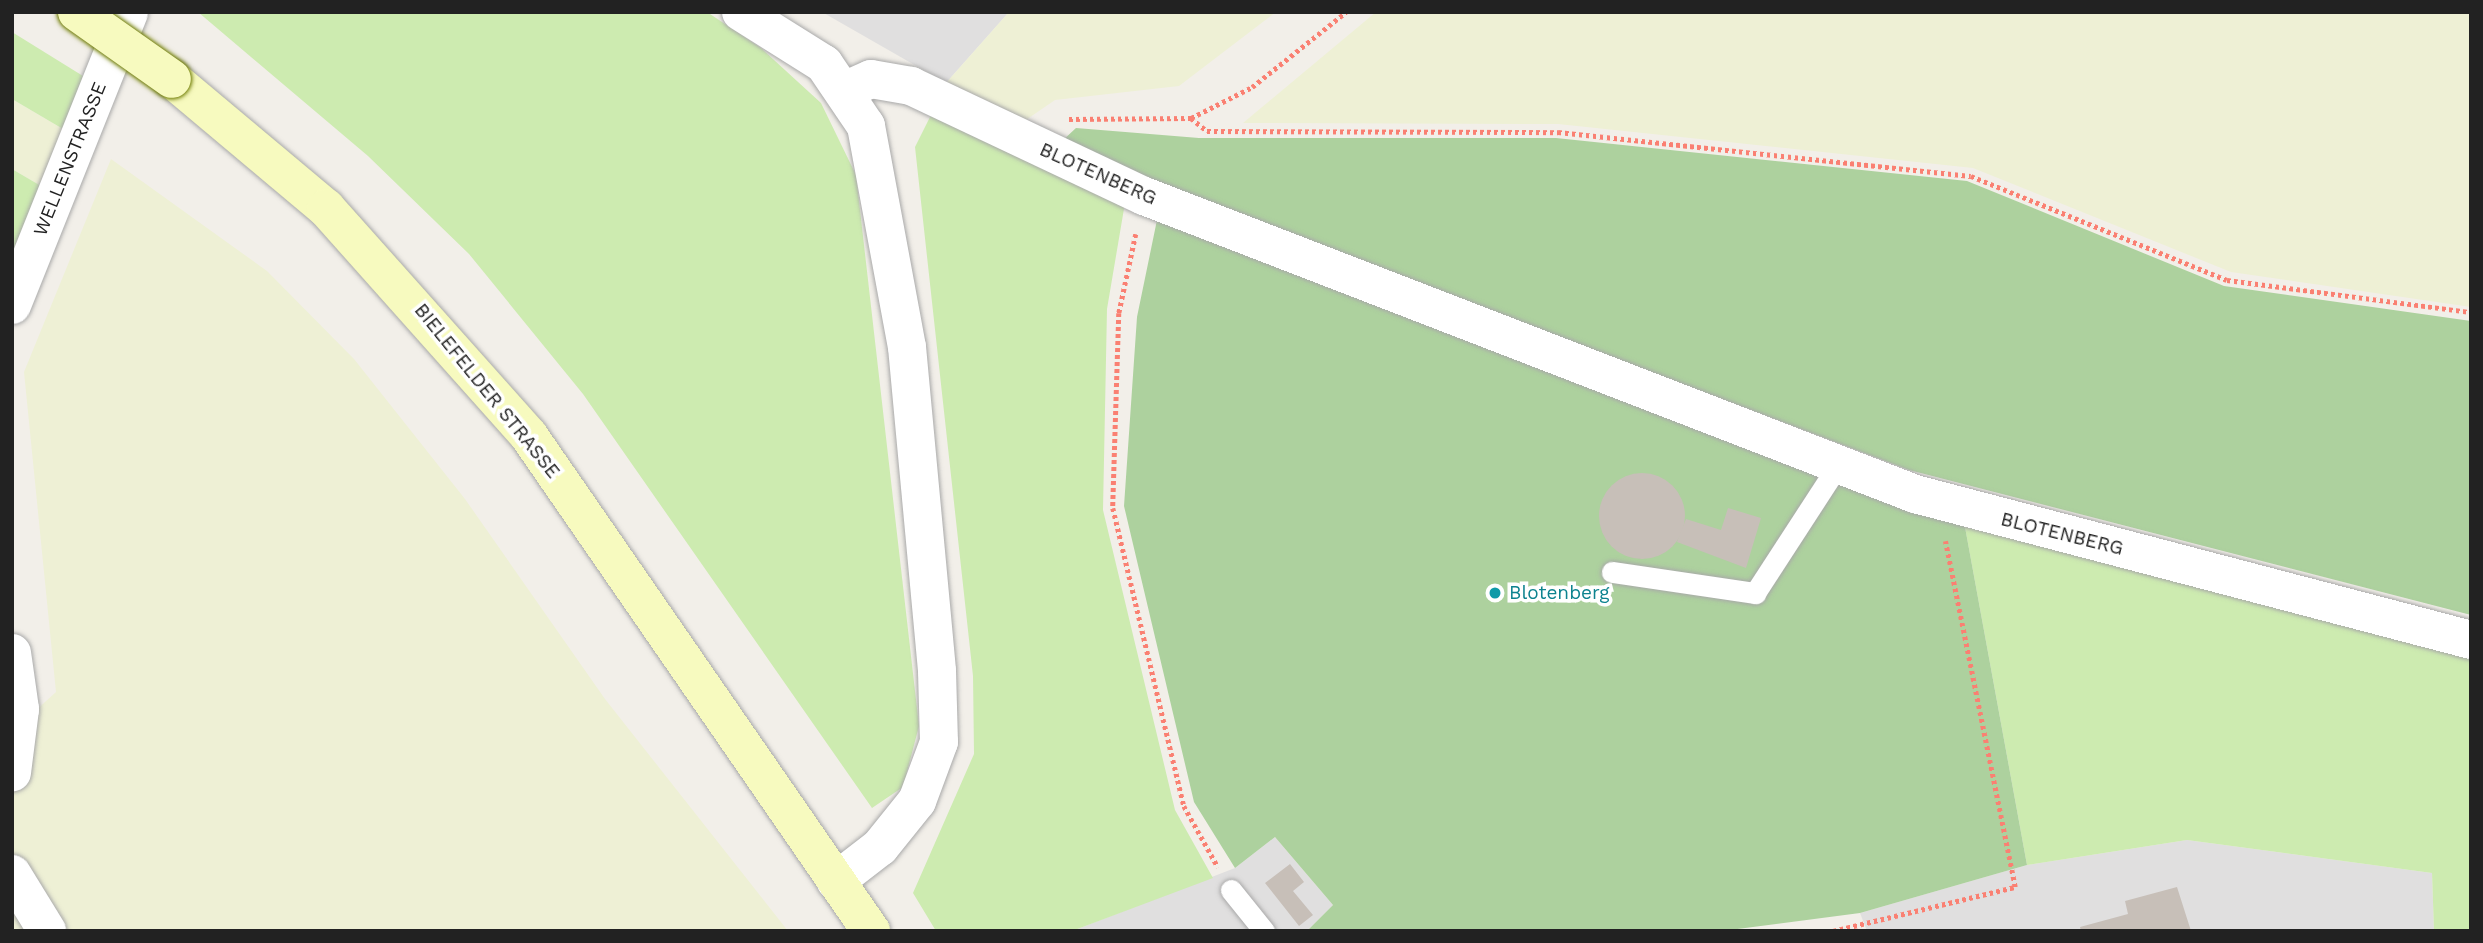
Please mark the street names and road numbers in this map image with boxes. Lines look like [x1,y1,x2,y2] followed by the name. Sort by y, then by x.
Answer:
[29,79,111,239] street label: WELLENSTRASSE
[1036,138,1160,210] street label: BLOTENBERG
[409,299,565,483] street label: BIELEFELDER STRASSE
[1998,508,2126,560] street label: BLOTENBERG

